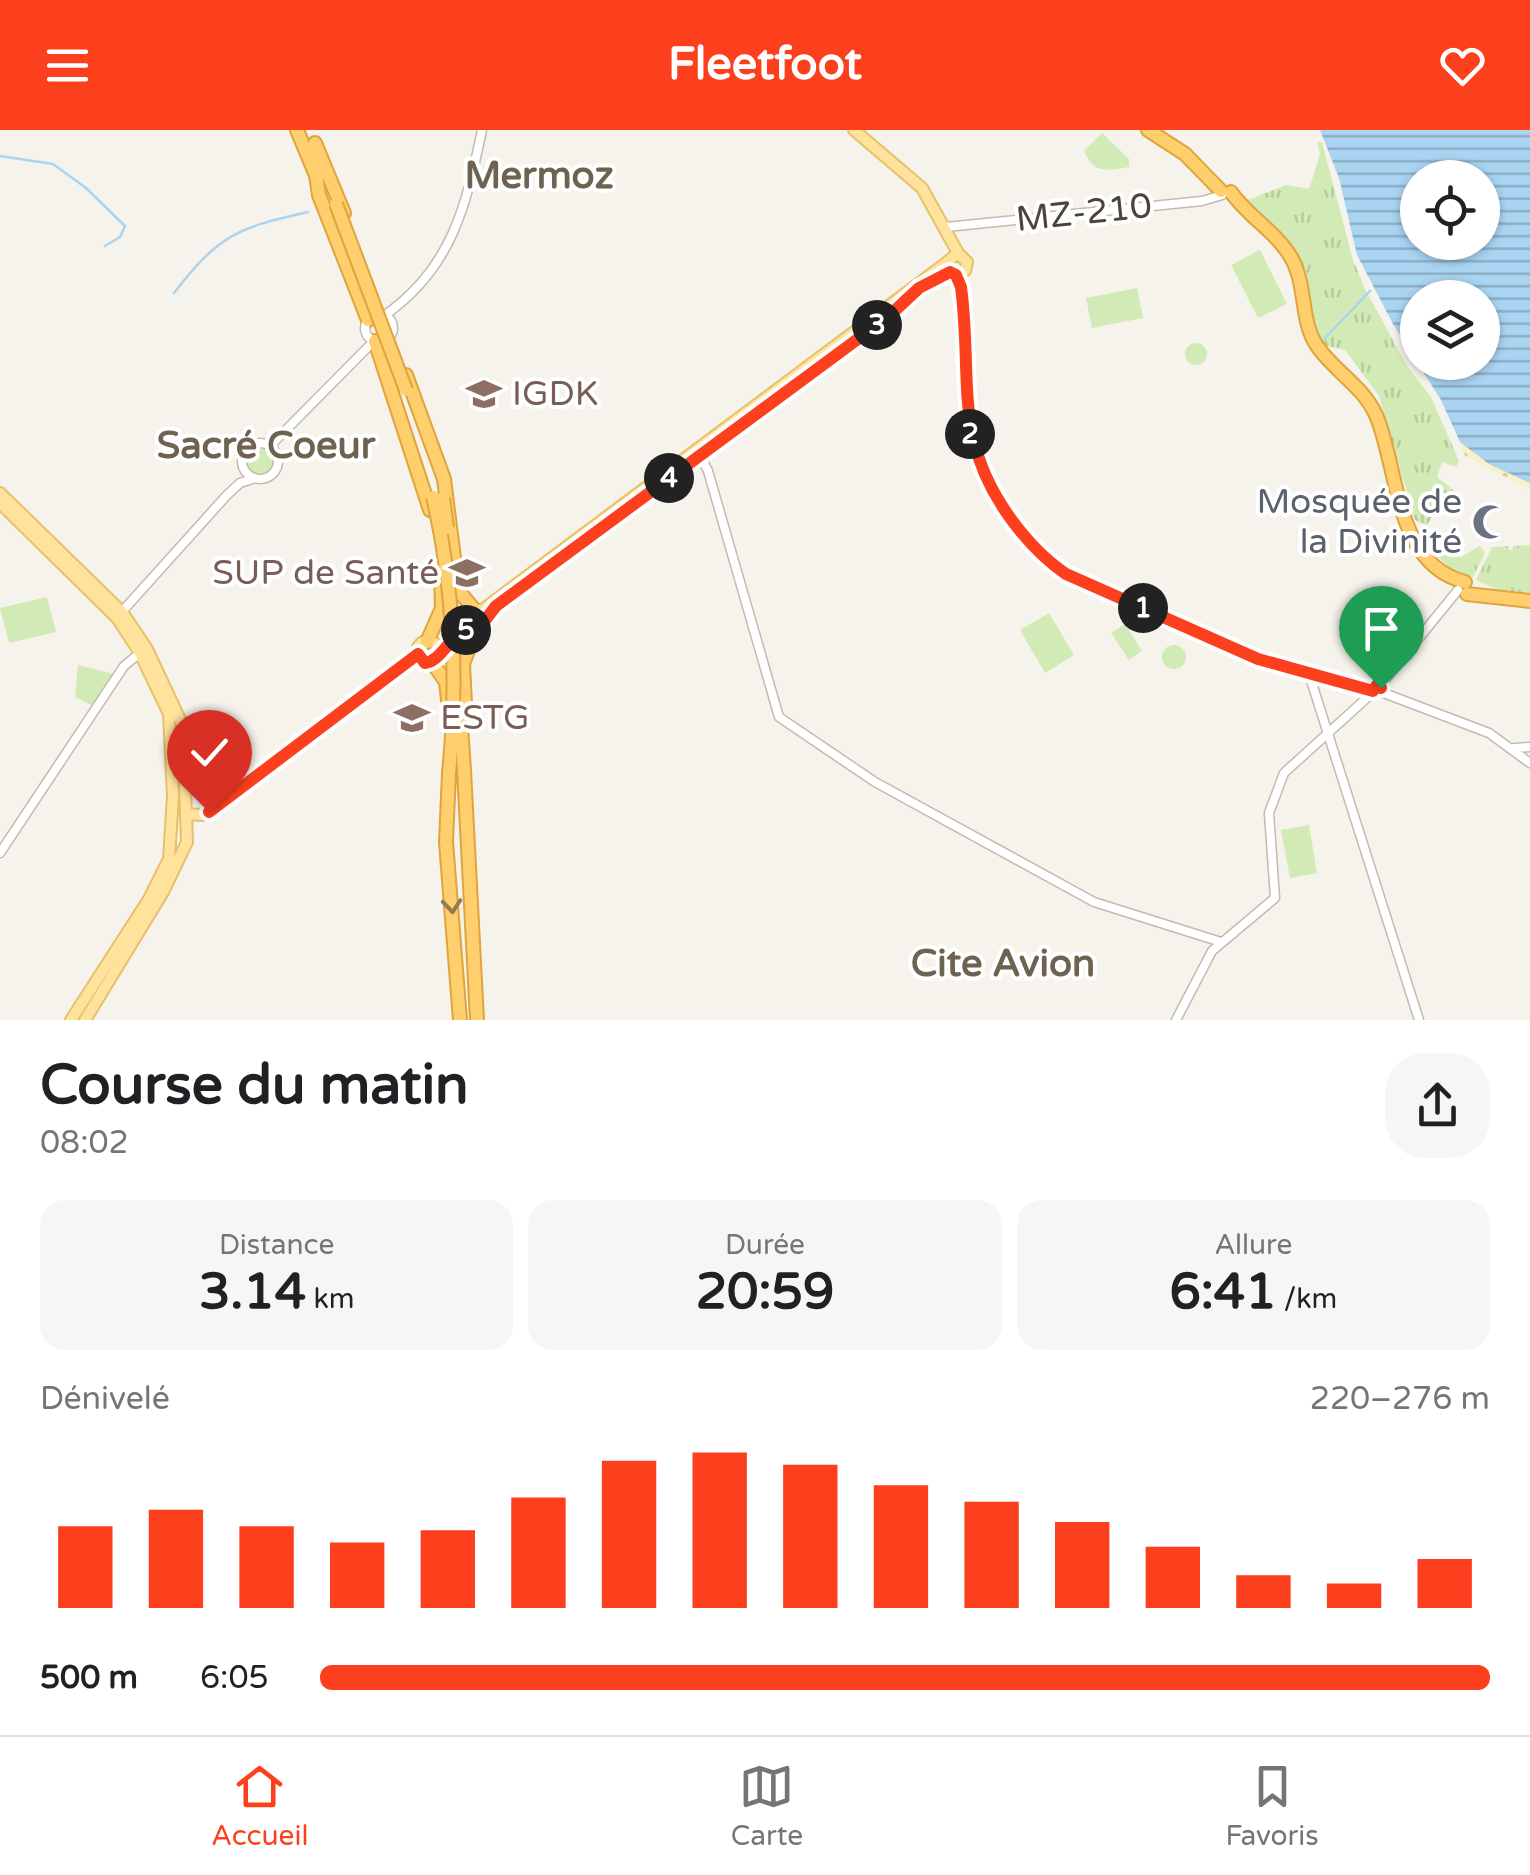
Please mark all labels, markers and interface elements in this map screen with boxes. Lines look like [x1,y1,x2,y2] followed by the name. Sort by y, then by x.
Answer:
[40,38,95,93] icon: menu
[668,38,862,92] text: Fleetfoot
[1435,38,1490,93] icon: heart
[464,153,614,199] district label: Mermoz
[1400,160,1500,380] map controls
[1400,160,1500,260] button: locate
[1014,185,1154,241] street label: MZ-210
[1400,280,1500,380] button: layers
[852,300,902,350] pin: 3
[868,308,886,342] text: 3
[512,373,598,415] place label: IGDK
[465,375,503,413] school or university icon: IGDK
[945,409,995,459] pin: 2
[961,417,979,451] text: 2
[157,423,376,469] district label: Sacré Coeur
[644,453,694,503] pin: 4
[660,461,678,495] text: 4
[1257,481,1462,563] place label: Mosquée de la Divinité
[1471,503,1509,541] mosque icon: Mosquée de la Divinité
[212,552,439,594] place label: SUP de Santé
[448,554,486,592] school or university icon: SUP de Santé
[1118,583,1168,633] pin: 1
[1339,586,1424,689] pin
[1134,591,1152,625] text: 1
[1354,601,1409,656] icon: arrive
[441,605,491,655] pin: 5
[457,613,475,647] text: 5
[440,697,530,739] place label: ESTG
[393,699,431,737] school or university icon: ESTG
[167,710,252,813] pin
[182,725,237,780] icon: check
[440,898,462,914] one-way arrow
[911,941,1095,987] district label: Cite Avion
[40,1053,469,1119] text: Course du matin
[1385,1053,1490,1158] button: share
[40,1124,129,1162] text: 08:02
[219,1228,334,1262] text: Distance
[725,1228,805,1262] text: Durée
[1214,1228,1292,1262] text: Allure
[199,1262,306,1322] text: 3.14
[696,1262,834,1322] text: 20:59
[1169,1262,1277,1322] text: 6:41
[306,1282,354,1316] text: km
[1277,1282,1337,1316] text: /km
[40,1380,170,1418] text: Dénivelé
[1310,1380,1490,1418] text: 220–276 m
[40,1659,138,1697] text: 500 m
[200,1659,269,1697] text: 6:05
[211,1759,308,1853] tab: Accueil
[731,1759,803,1853] tab: Carte
[1226,1759,1319,1853] tab: Favoris

